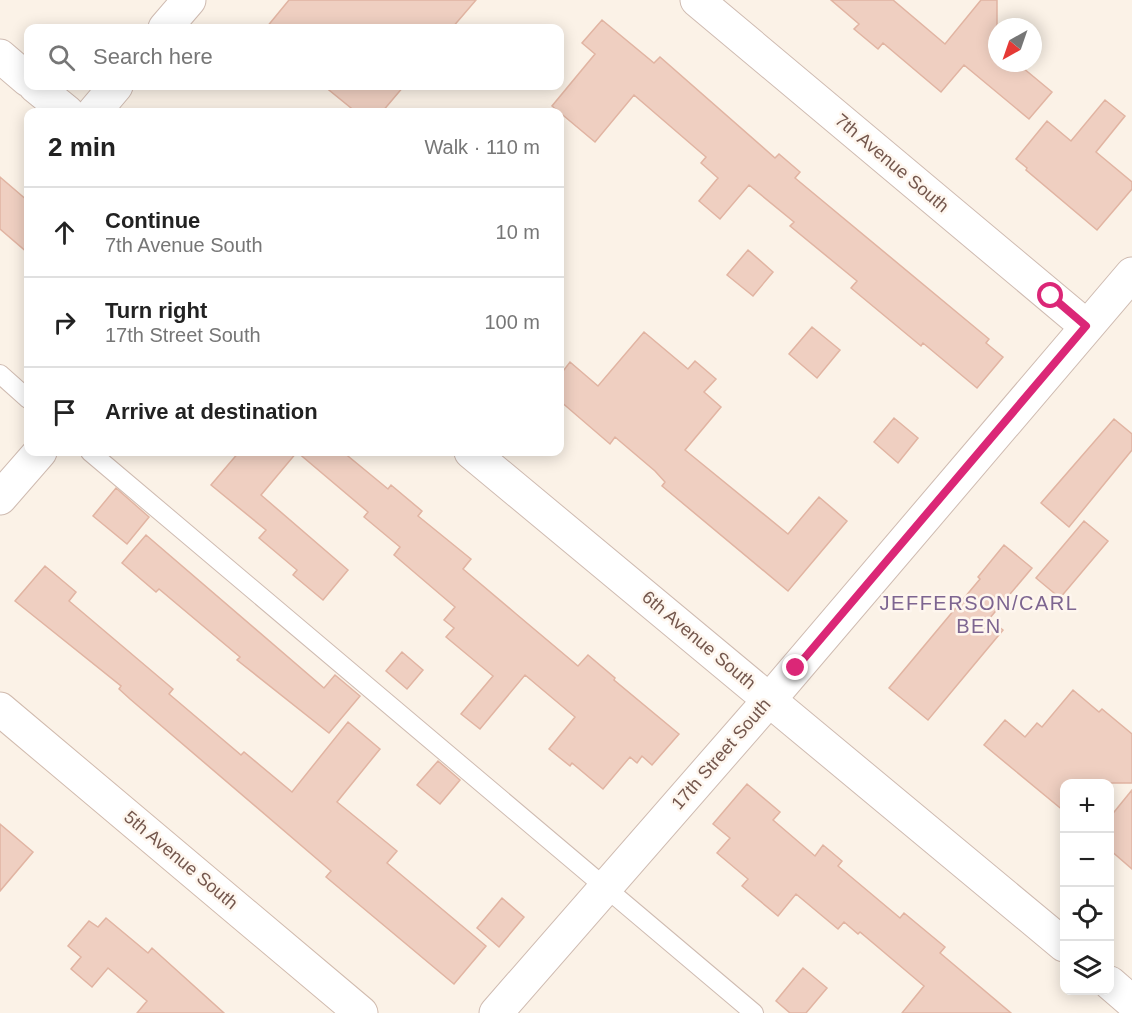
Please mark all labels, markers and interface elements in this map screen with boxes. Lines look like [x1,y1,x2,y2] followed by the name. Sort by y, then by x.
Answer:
[988,18,1042,72] north arrow
[24,24,564,90] search box
[45,41,78,74] icon: search
[93,44,213,69] text: Search here
[831,110,953,216] street label: 7th Avenue South
[48,132,116,162] text: 2 min
[424,136,540,158] text: Walk · 110 m
[105,208,200,233] text: Continue
[48,216,81,249] icon: ahead
[496,221,540,243] text: 10 m
[105,234,263,256] text: 7th Avenue South
[1037,282,1063,308] route start
[105,298,207,323] text: Turn right
[48,306,81,339] icon: right
[484,311,540,333] text: 100 m
[105,324,261,346] text: 17th Street South
[48,396,81,429] icon: arrive
[105,399,318,424] text: Arrive at destination
[638,587,760,693] street label: 6th Avenue South
[880,592,1078,637] district label: JEFFERSON/CARL BEN
[782,654,808,680] route end
[667,695,775,813] street label: 17th Street South
[1060,779,1114,995] map controls
[1060,779,1114,833] button: +
[120,807,242,913] street label: 5th Avenue South
[1060,833,1114,887] button: −
[1060,887,1114,941] button: locate
[1060,941,1114,995] button: layers

